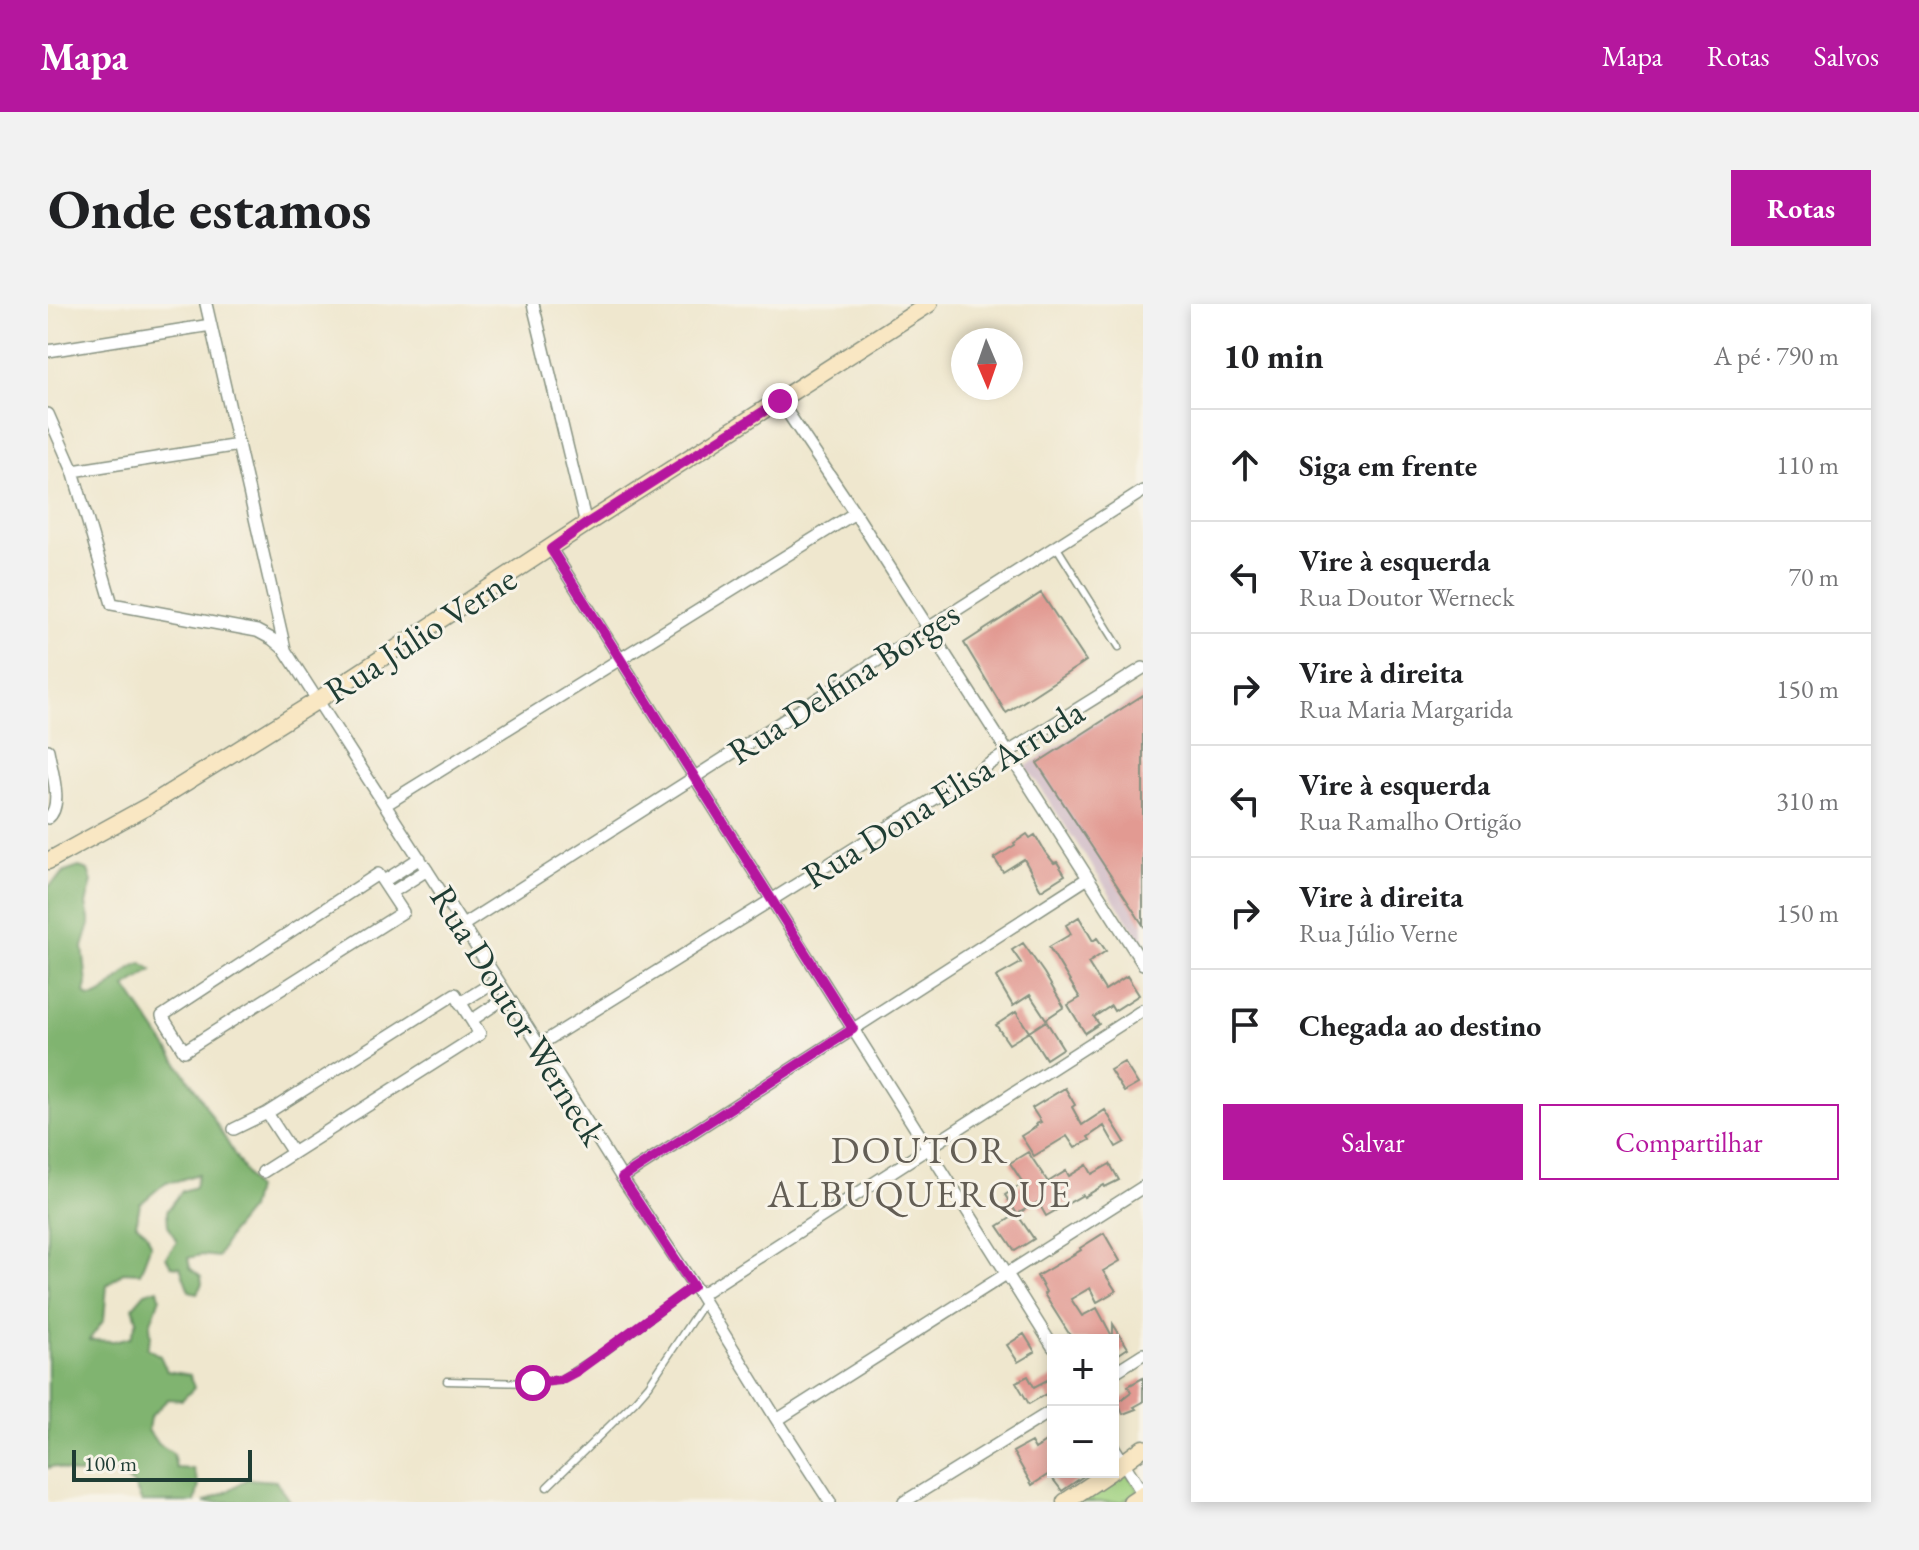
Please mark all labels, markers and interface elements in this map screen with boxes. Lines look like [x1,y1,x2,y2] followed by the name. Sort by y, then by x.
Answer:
[40,32,128,81] text: Mapa
[1602,38,1663,74] text: Mapa
[1707,38,1770,74] text: Rotas
[1814,38,1879,74] text: Salvos
[1731,170,1871,246] button: Rotas
[48,172,372,245] text: Onde estamos
[951,328,1023,400] north arrow
[1223,334,1324,378] text: 10 min
[1714,339,1839,373] text: A pé · 790 m
[762,383,798,419] route end
[1223,443,1267,487] icon: ahead
[1299,446,1477,485] text: Siga em frente
[1776,448,1839,482] text: 110 m
[1299,541,1490,580] text: Vire à esquerda
[315,555,525,714] street label: Rua Júlio Verne
[1223,555,1267,599] icon: left
[1789,560,1839,594] text: 70 m
[1299,580,1514,614] text: Rua Doutor Werneck
[718,590,968,775] street label: Rua Delfina Borges
[1299,653,1463,692] text: Vire à direita
[1223,667,1267,711] icon: right
[1776,672,1839,706] text: 150 m
[794,688,1093,899] street label: Rua Dona Elisa Arruda
[1299,692,1513,726] text: Rua Maria Margarida
[1299,765,1490,804] text: Vire à esquerda
[1223,779,1267,823] icon: left
[1776,784,1839,818] text: 310 m
[1299,804,1522,838] text: Rua Ramalho Ortigão
[420,876,618,1155] street label: Rua Doutor Werneck
[1299,877,1463,916] text: Vire à direita
[1223,891,1267,935] icon: right
[1776,896,1839,930] text: 150 m
[1299,916,1458,950] text: Rua Júlio Verne
[1223,1003,1267,1047] icon: arrive
[1299,1006,1541,1045] text: Chegada ao destino
[1223,1104,1523,1180] button: Salvar
[1539,1104,1839,1180] button: Compartilhar
[767,1125,1072,1218] district label: DOUTOR ALBUQUERQUE
[1047,1334,1119,1478] map controls
[1047,1334,1119,1406] button: +
[515,1365,551,1401] route start
[1047,1406,1119,1478] button: −
[72,1446,252,1482] scale bar
[84,1449,137,1478] text: 100 m

